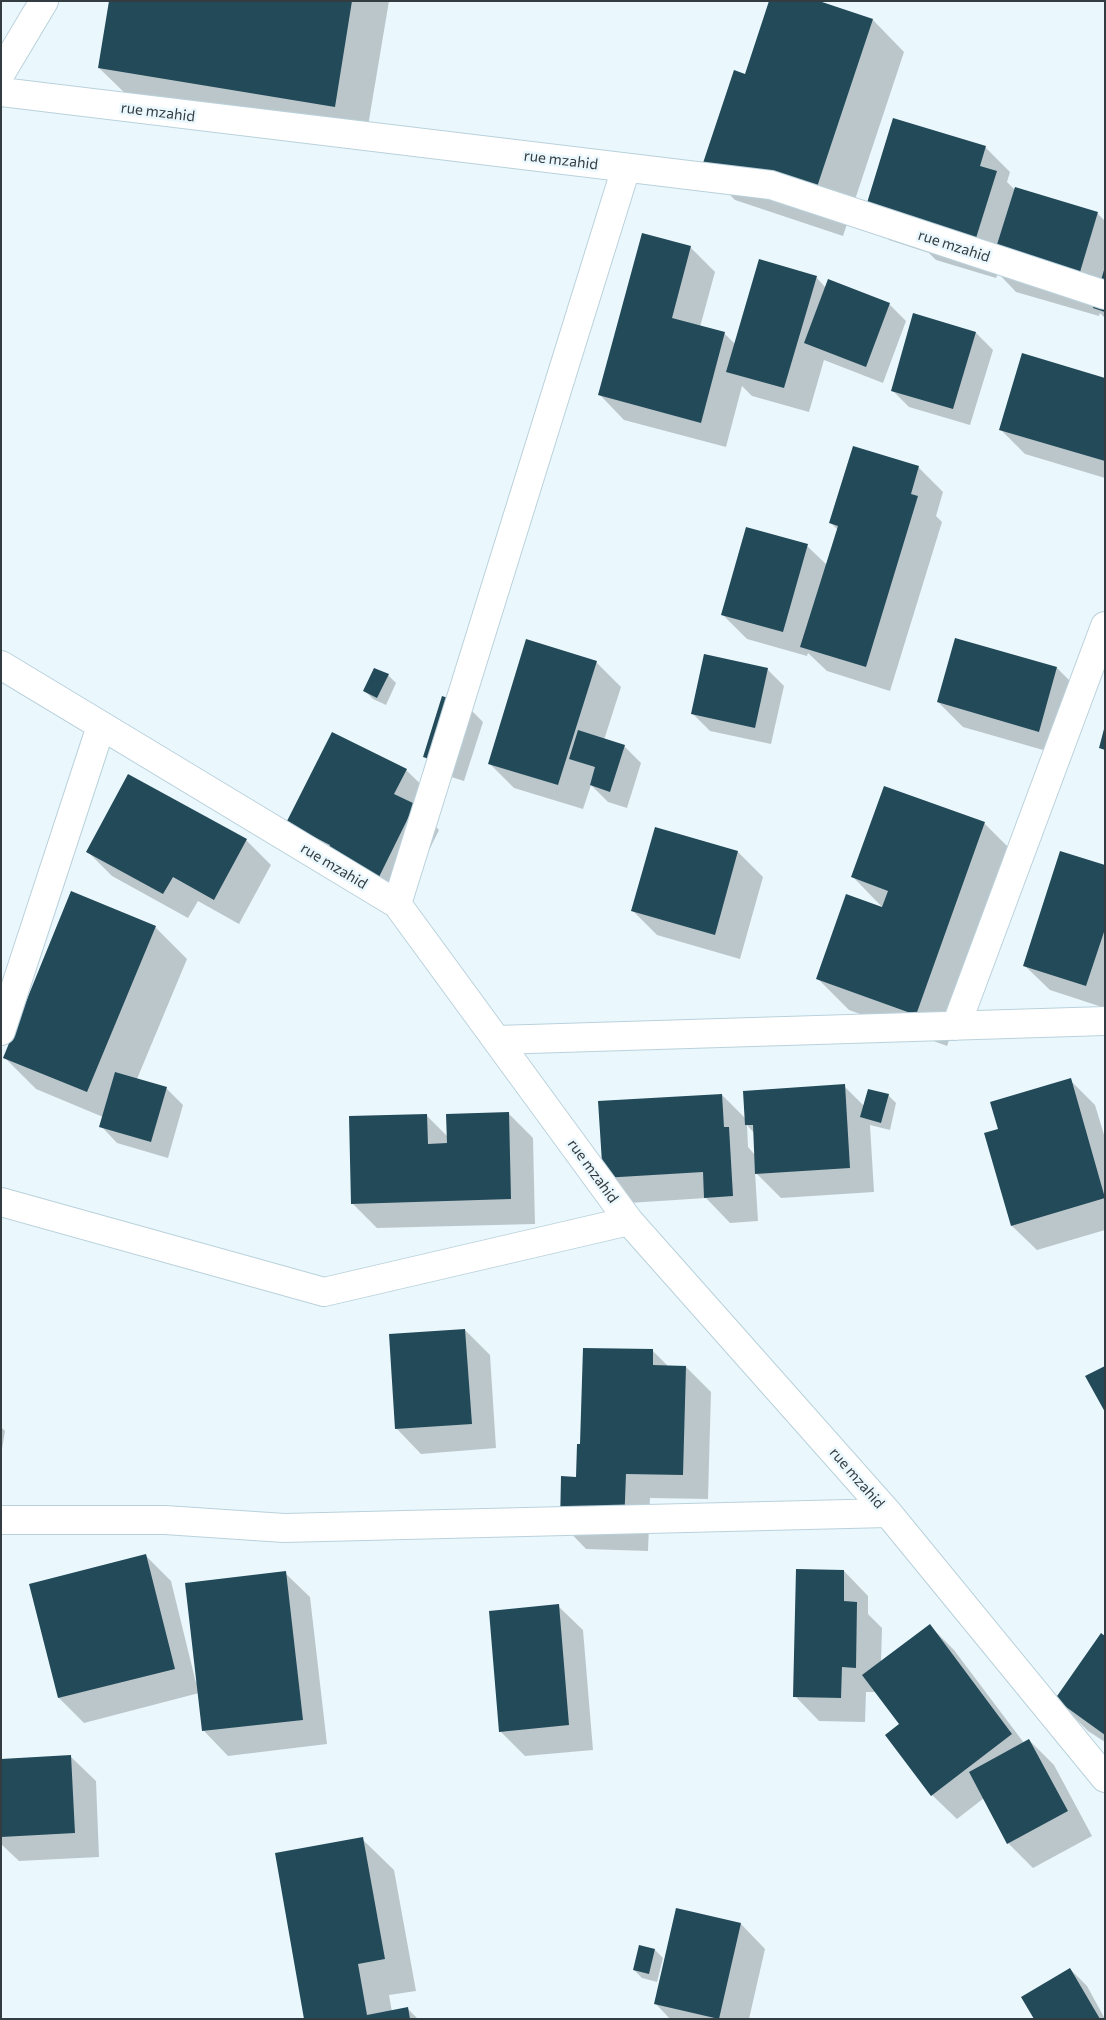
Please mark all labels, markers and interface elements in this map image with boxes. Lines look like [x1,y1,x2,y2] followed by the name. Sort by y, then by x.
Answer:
[120,99,196,125] street label: rue mzahid
[523,147,599,173] street label: rue mzahid
[916,226,992,266] street label: rue mzahid
[297,839,371,893] street label: rue mzahid
[564,1136,622,1206] street label: rue mzahid
[826,1444,888,1512] street label: rue mzahid

